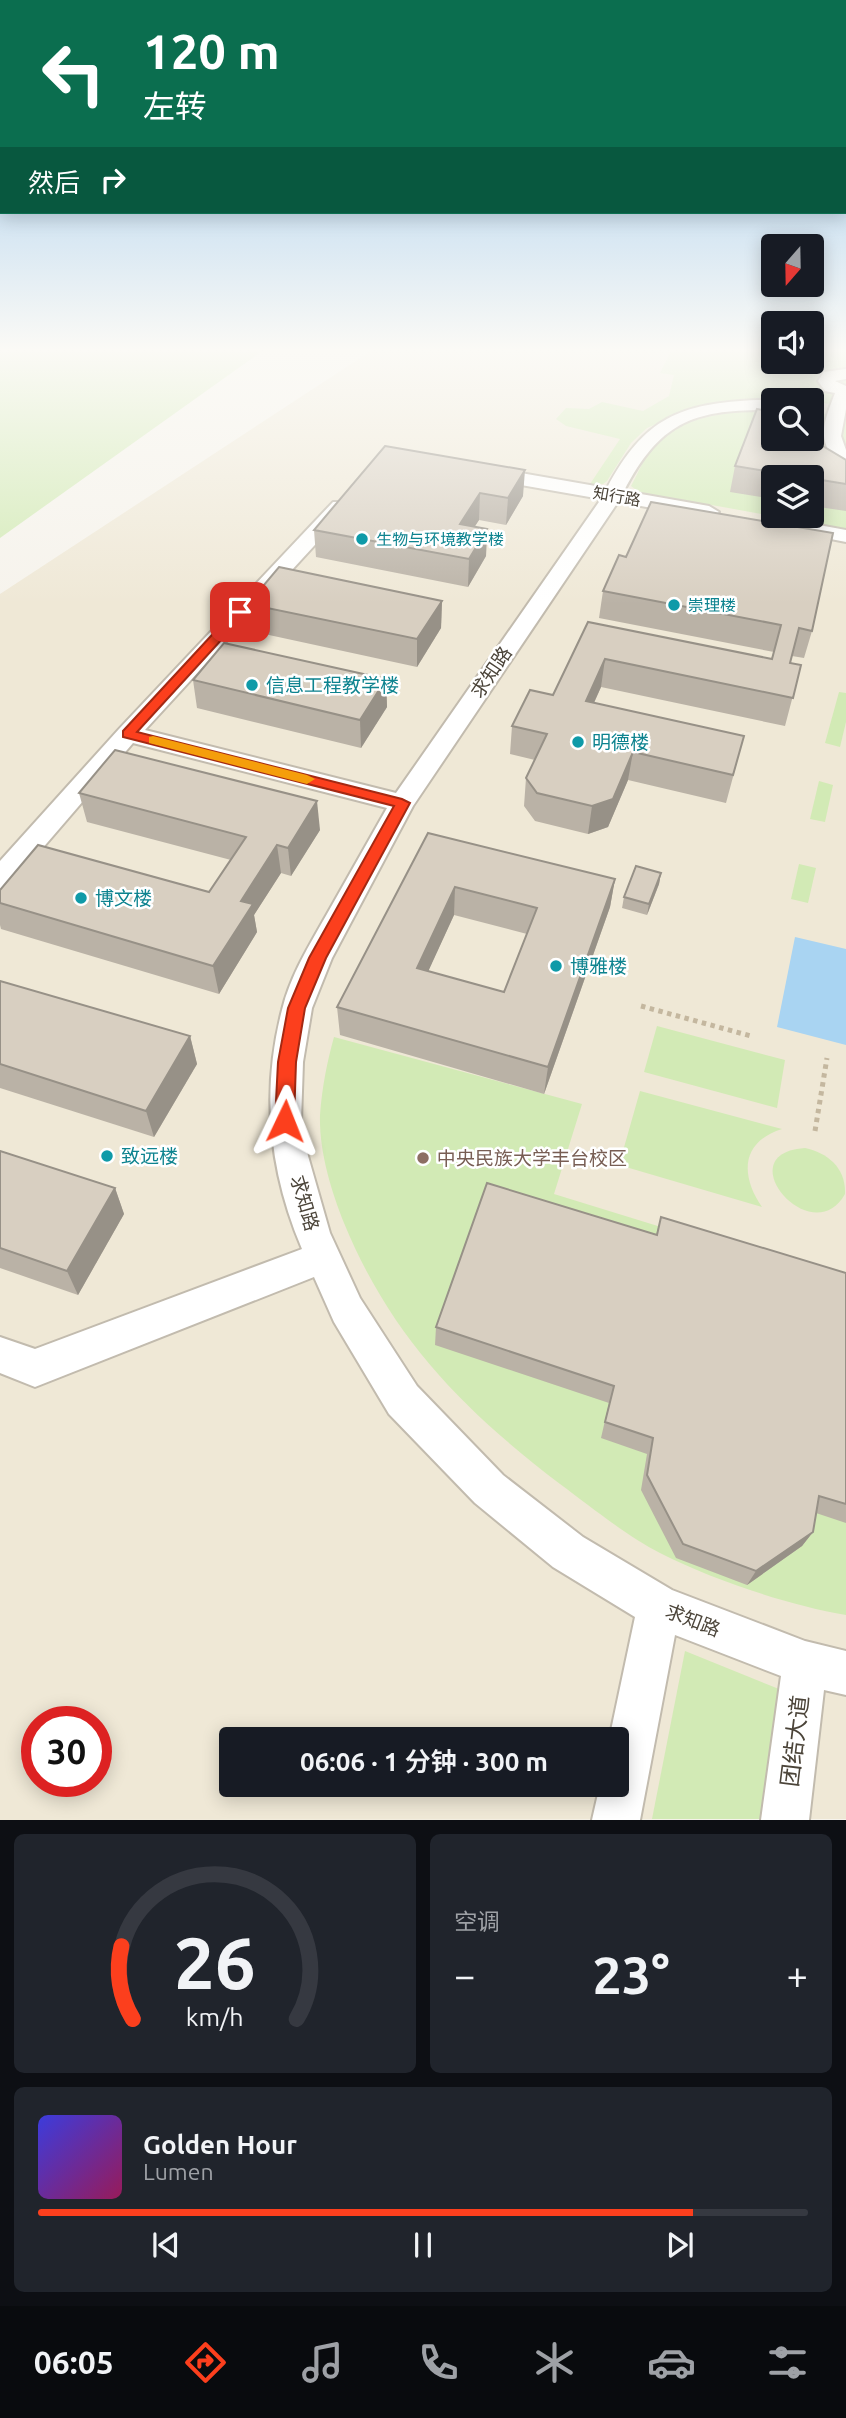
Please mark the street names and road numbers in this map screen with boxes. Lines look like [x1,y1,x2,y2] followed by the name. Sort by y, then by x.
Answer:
[592,483,642,509] street label: 知行路
[466,642,516,702] street label: 求知路
[287,1173,323,1233] street label: 求知路
[662,1600,724,1640] street label: 求知路
[776,1694,813,1788] street label: 团结大道

